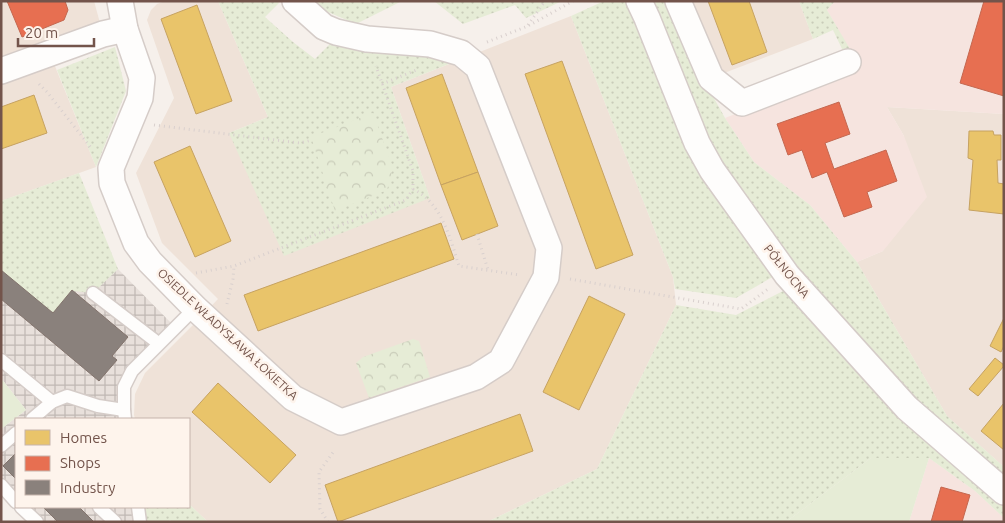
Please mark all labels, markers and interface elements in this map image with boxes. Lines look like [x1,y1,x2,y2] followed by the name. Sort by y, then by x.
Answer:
[18,15,94,47] scale bar
[25,24,58,41] text: 20 m
[762,242,812,300] street label: PÓŁNOCNA
[155,266,301,403] street label: OSIEDLE WŁADYSŁAWA ŁOKIETKA
[15,418,190,508] legend
[60,429,107,446] text: Homes
[60,454,101,471] text: Shops
[60,479,115,496] text: Industry

